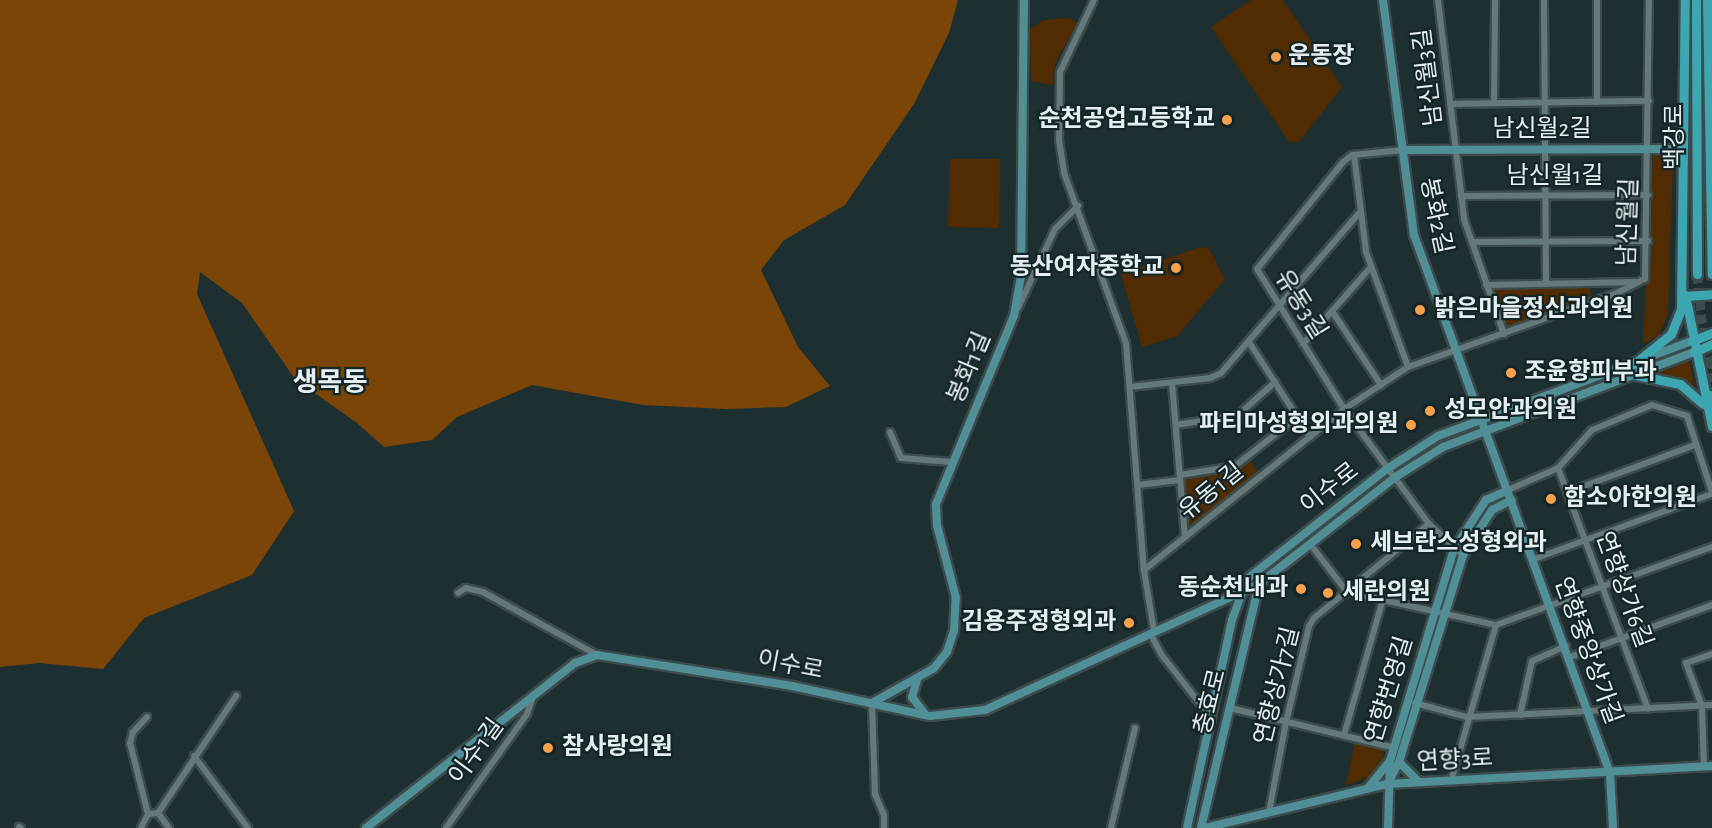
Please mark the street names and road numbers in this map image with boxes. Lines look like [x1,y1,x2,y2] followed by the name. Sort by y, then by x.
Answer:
[1409,27,1449,127] street label: 남신월3길
[1662,104,1690,170] street label: 백강로
[1492,116,1592,144] street label: 남신월2길
[1507,163,1603,191] street label: 남신월1길
[1413,175,1457,257] street label: 봉화2길
[1613,177,1645,267] street label: 남신월길
[1268,265,1332,345] street label: 유동3길
[942,328,998,408] street label: 봉화1길
[1174,457,1250,527] street label: 유동1길
[1295,457,1365,521] street label: 이수로
[1589,528,1657,652] street label: 연향상가6길
[1547,573,1627,729] street label: 연향중앙상가길
[1249,624,1307,748] street label: 연향상가7길
[1360,633,1420,747] street label: 연향번영길
[755,646,825,686] street label: 이수로
[1189,666,1233,738] street label: 충효로
[443,713,511,791] street label: 이수1길
[1416,745,1494,777] street label: 연향3로

